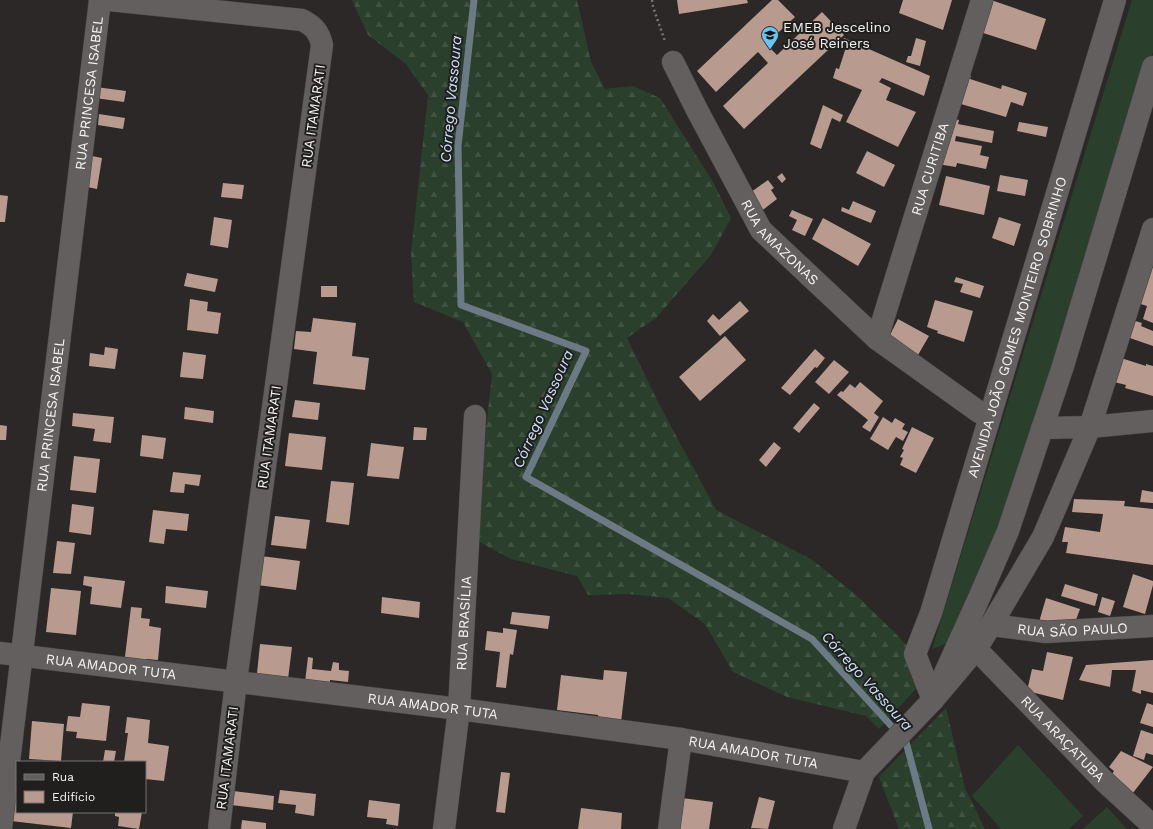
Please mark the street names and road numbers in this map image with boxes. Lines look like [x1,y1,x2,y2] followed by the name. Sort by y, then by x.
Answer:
[72,16,106,171] street label: RUA PRINCESA ISABEL
[298,63,328,169] street label: RUA ITAMARATI
[908,121,952,217] street label: RUA CURITIBA
[964,175,1070,479] street label: AVENIDA JOÃO GOMES MONTEIRO SOBRINHO
[738,197,822,288] street label: RUA AMAZONAS
[33,337,68,492] street label: RUA PRINCESA ISABEL
[254,384,284,490] street label: RUA ITAMARATI
[453,575,474,671] street label: RUA BRASÍLIA
[1016,619,1128,640] street label: RUA SÃO PAULO
[45,651,177,682] street label: RUA AMADOR TUTA
[367,690,499,722] street label: RUA AMADOR TUTA
[1018,692,1108,785] street label: RUA ARAÇATUBA
[213,705,241,811] street label: RUA ITAMARATI
[687,733,820,772] street label: RUA AMADOR TUTA

